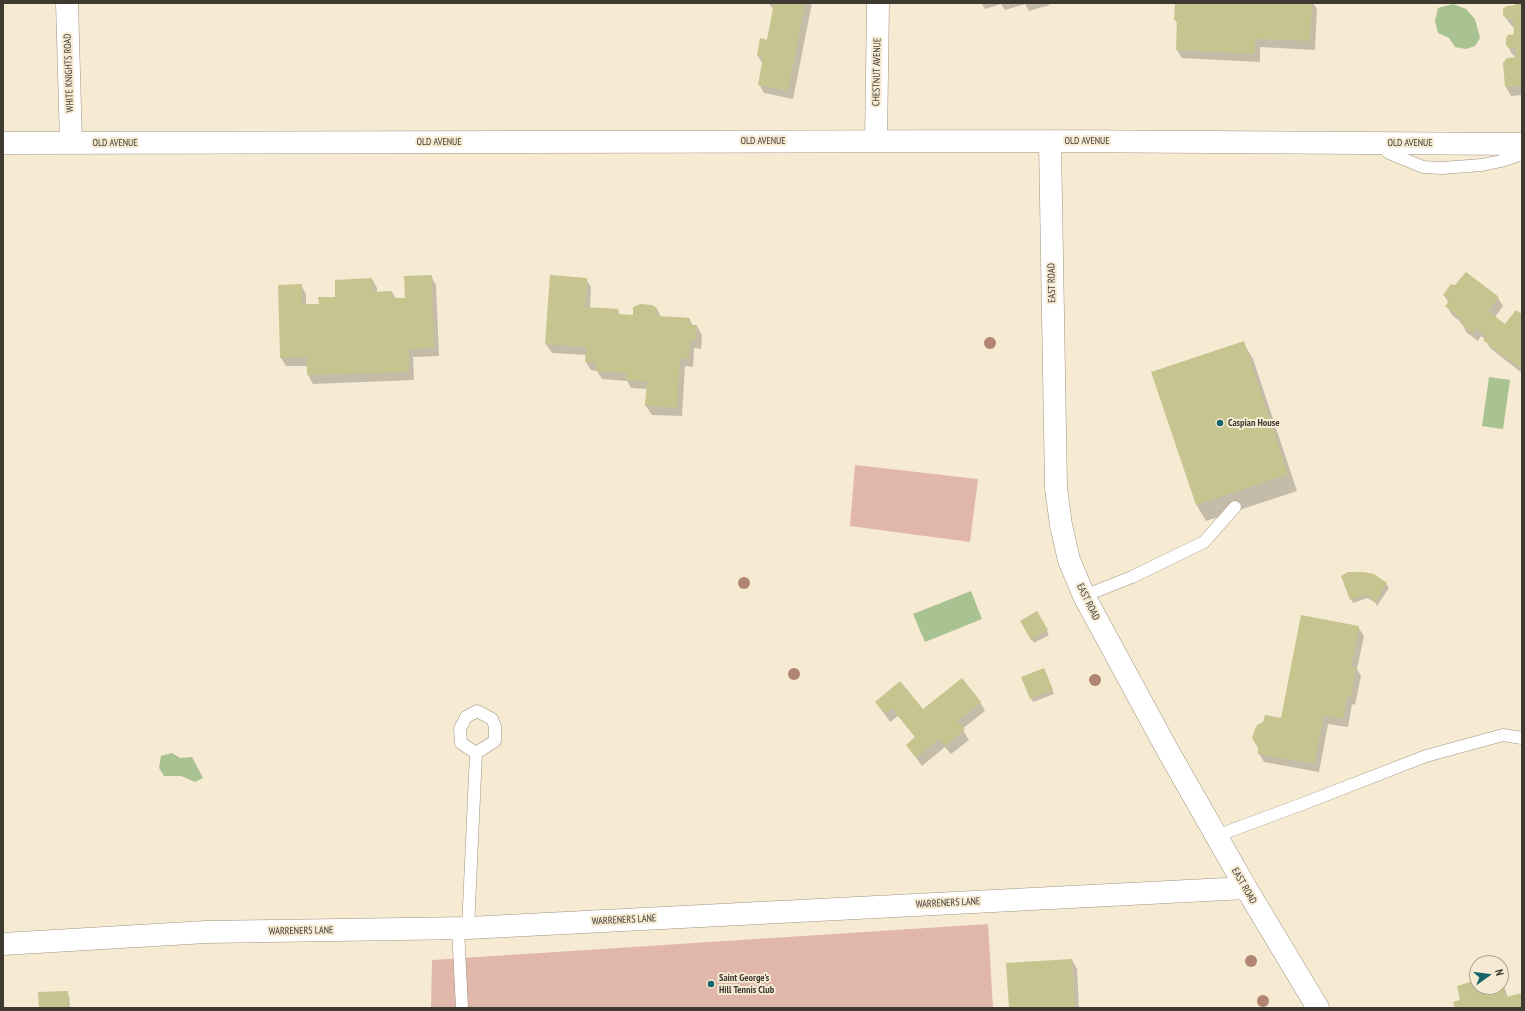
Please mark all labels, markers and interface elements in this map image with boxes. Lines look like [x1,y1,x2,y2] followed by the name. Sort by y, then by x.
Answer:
[62,33,76,113] street label: WHITE KNIGHTS ROAD
[870,38,884,106] street label: CHESTNUT AVENUE
[740,135,786,147] street label: OLD AVENUE
[1064,135,1110,147] street label: OLD AVENUE
[416,136,462,148] street label: OLD AVENUE
[92,137,138,149] street label: OLD AVENUE
[1387,137,1433,149] street label: OLD AVENUE
[1046,263,1058,303] street label: EAST ROAD
[1228,417,1280,429] place label: Caspian House
[1215,418,1225,428] marker: Caspian House
[1074,582,1102,622] street label: EAST ROAD
[1229,866,1259,906] street label: EAST ROAD
[915,895,981,911] street label: WARRENERS LANE
[591,912,657,928] street label: WARRENERS LANE
[269,924,333,938] street label: WARRENERS LANE
[1469,955,1509,995] north arrow
[1492,968,1507,977] text: N
[719,972,774,996] place label: Saint George's Hill Tennis Club
[706,979,716,989] marker: Saint George's Hill Tennis Club

